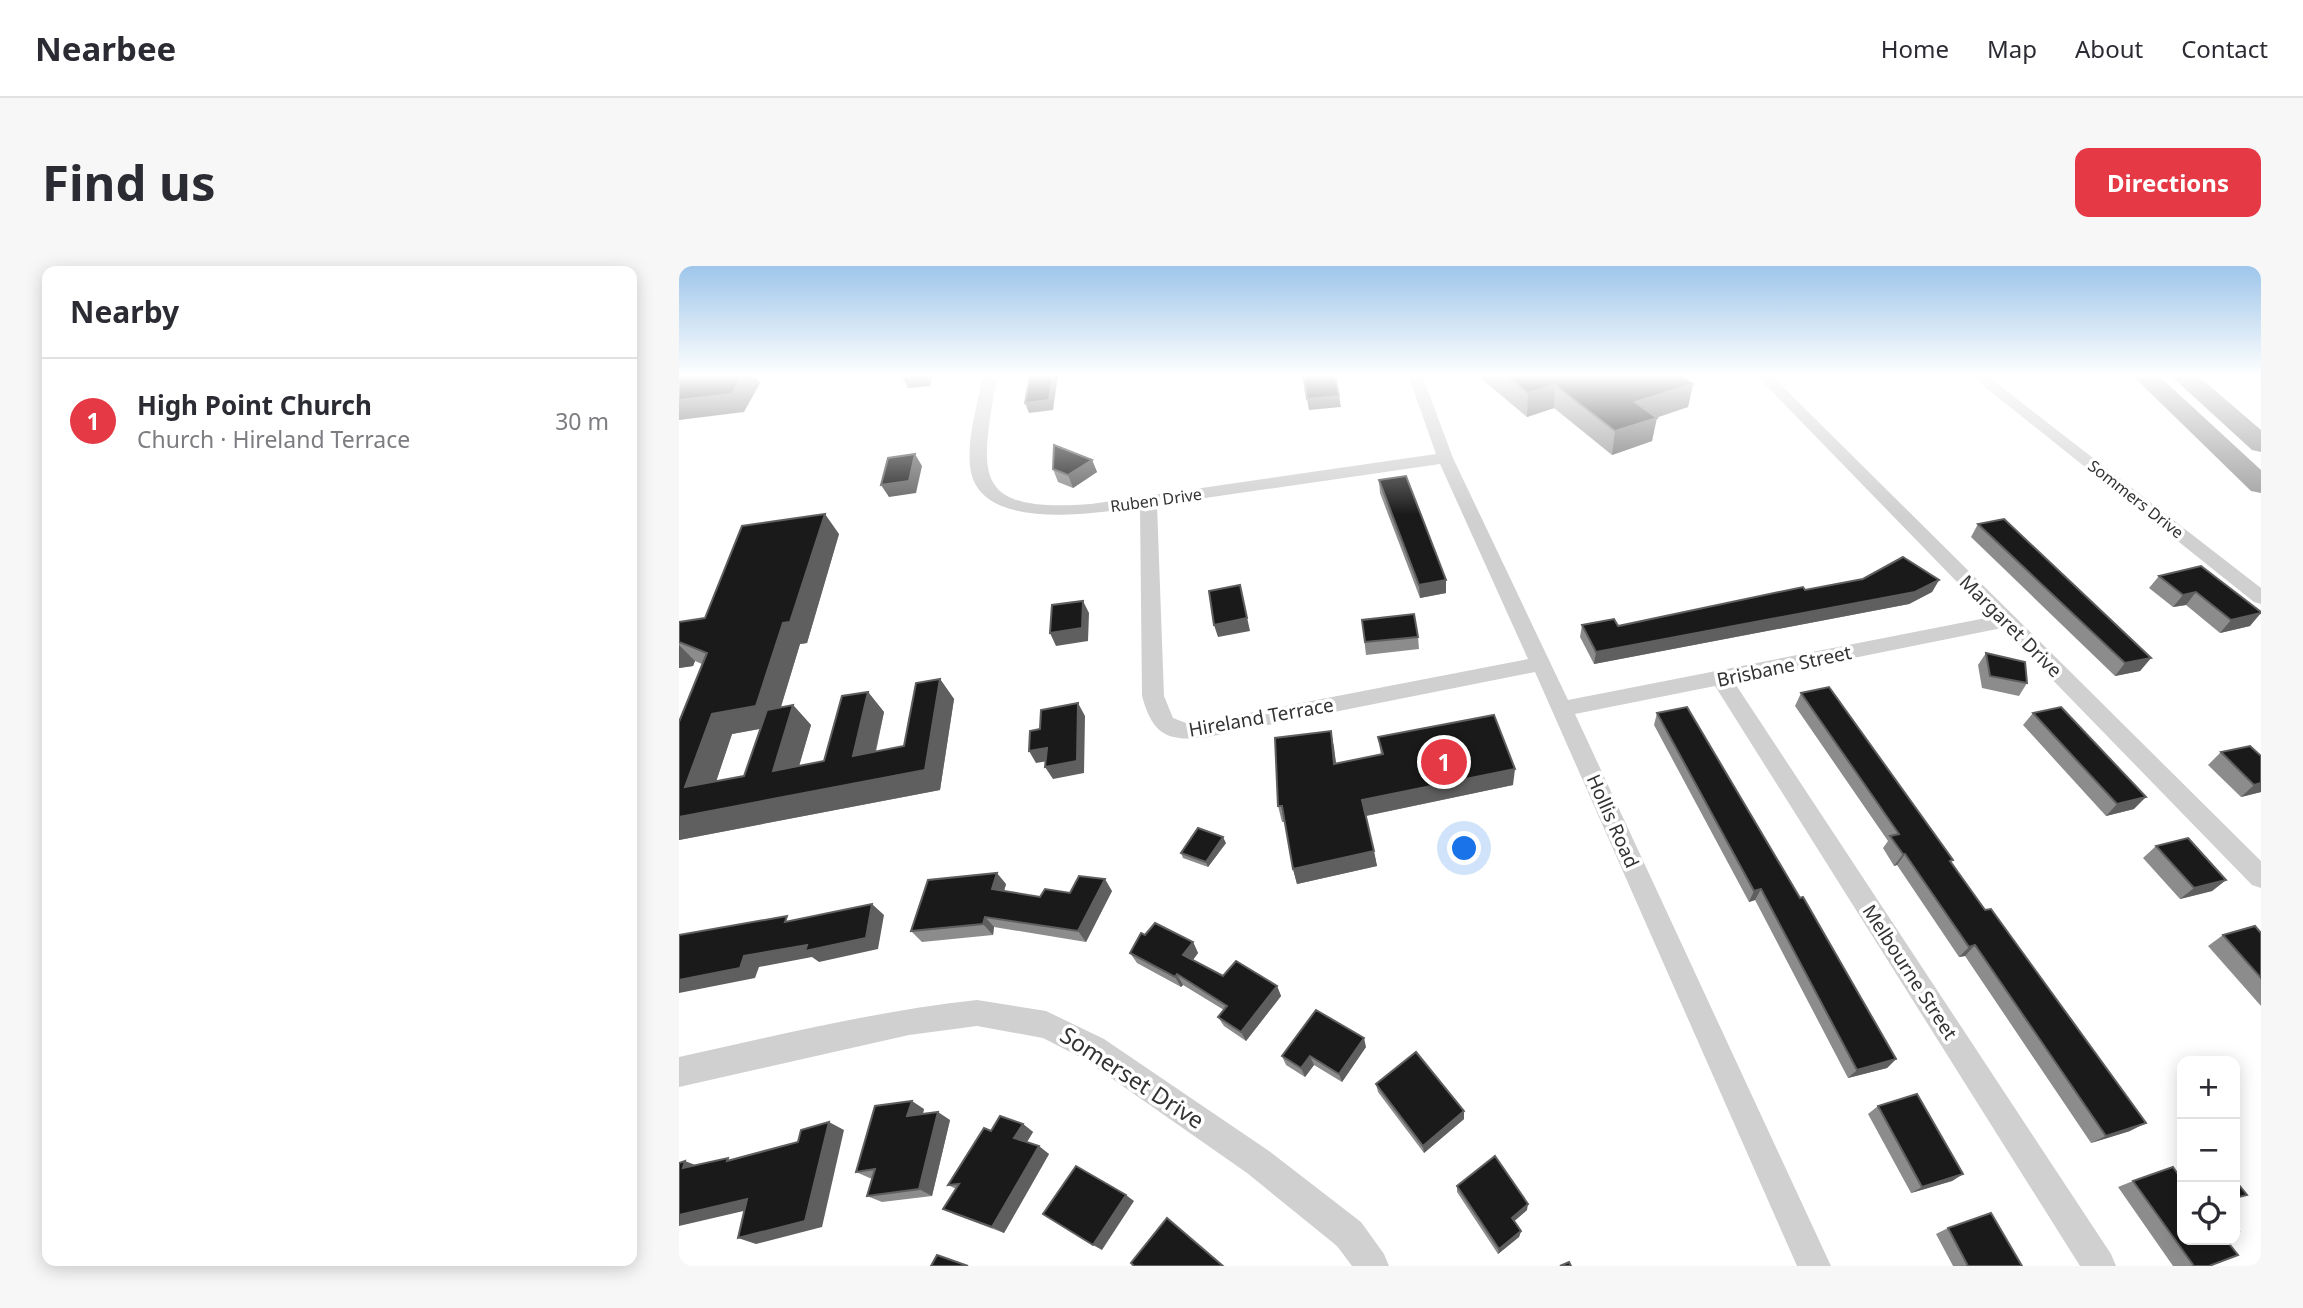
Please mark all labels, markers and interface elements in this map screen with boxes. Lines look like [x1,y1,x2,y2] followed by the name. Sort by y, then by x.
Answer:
[35,26,176,71] text: Nearbee
[1881,32,1949,65] text: Home
[1987,32,2037,65] text: Map
[2075,32,2143,65] text: About
[2181,32,2268,65] text: Contact
[2075,148,2261,217] button: Directions
[42,149,216,215] text: Find us
[70,291,179,332] text: Nearby
[137,387,372,423] text: High Point Church
[86,405,100,437] text: 1
[555,405,609,437] text: 30 m
[137,423,410,455] text: Church · Hireland Terrace
[2084,455,2188,543] street label: Sommers Drive
[1109,483,1203,517] street label: Ruben Drive
[1954,569,2068,683] street label: Margaret Drive
[1714,639,1854,693] street label: Brisbane Street
[1186,691,1336,743] street label: Hireland Terrace
[1421,736,1467,788] pin: 1
[1581,770,1645,872] street label: Hollis Road
[1447,831,1481,865] your location
[1857,899,1963,1045] street label: Melbourne Street
[1054,1019,1211,1136] street label: Somerset Drive
[2177,1056,2240,1245] map controls
[2177,1056,2240,1119] button: +
[2177,1119,2240,1182] button: −
[2177,1182,2240,1245] button: locate

